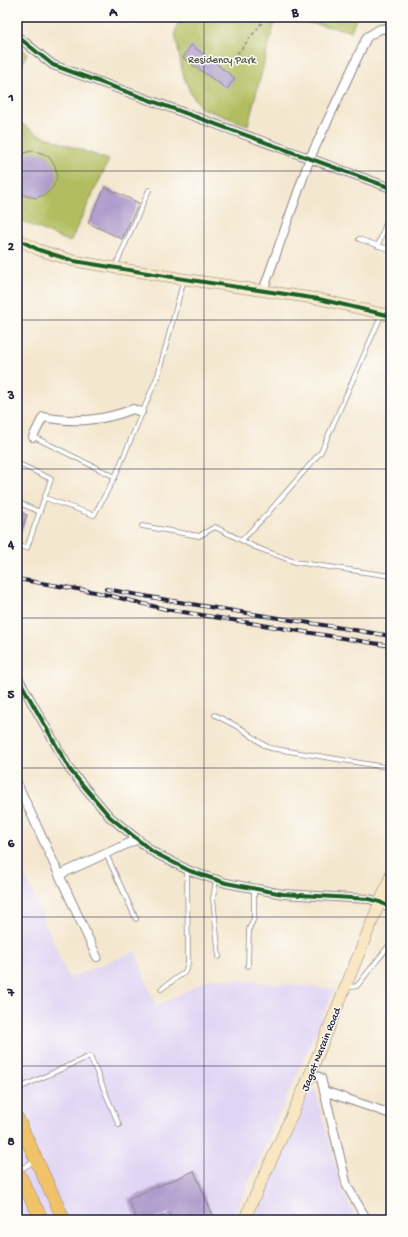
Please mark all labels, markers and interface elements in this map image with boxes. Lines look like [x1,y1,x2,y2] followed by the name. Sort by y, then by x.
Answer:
[108,6,118,21] text: A
[291,6,300,21] text: B
[188,55,257,67] park label: Residency Park
[7,91,14,106] text: 1
[8,240,15,255] text: 2
[7,389,15,404] text: 3
[7,538,15,553] text: 4
[8,688,15,703] text: 5
[8,837,15,852] text: 6
[7,986,16,1001] text: 7
[300,1005,345,1093] street label: Jagat Narain Road
[7,1135,15,1150] text: 8

